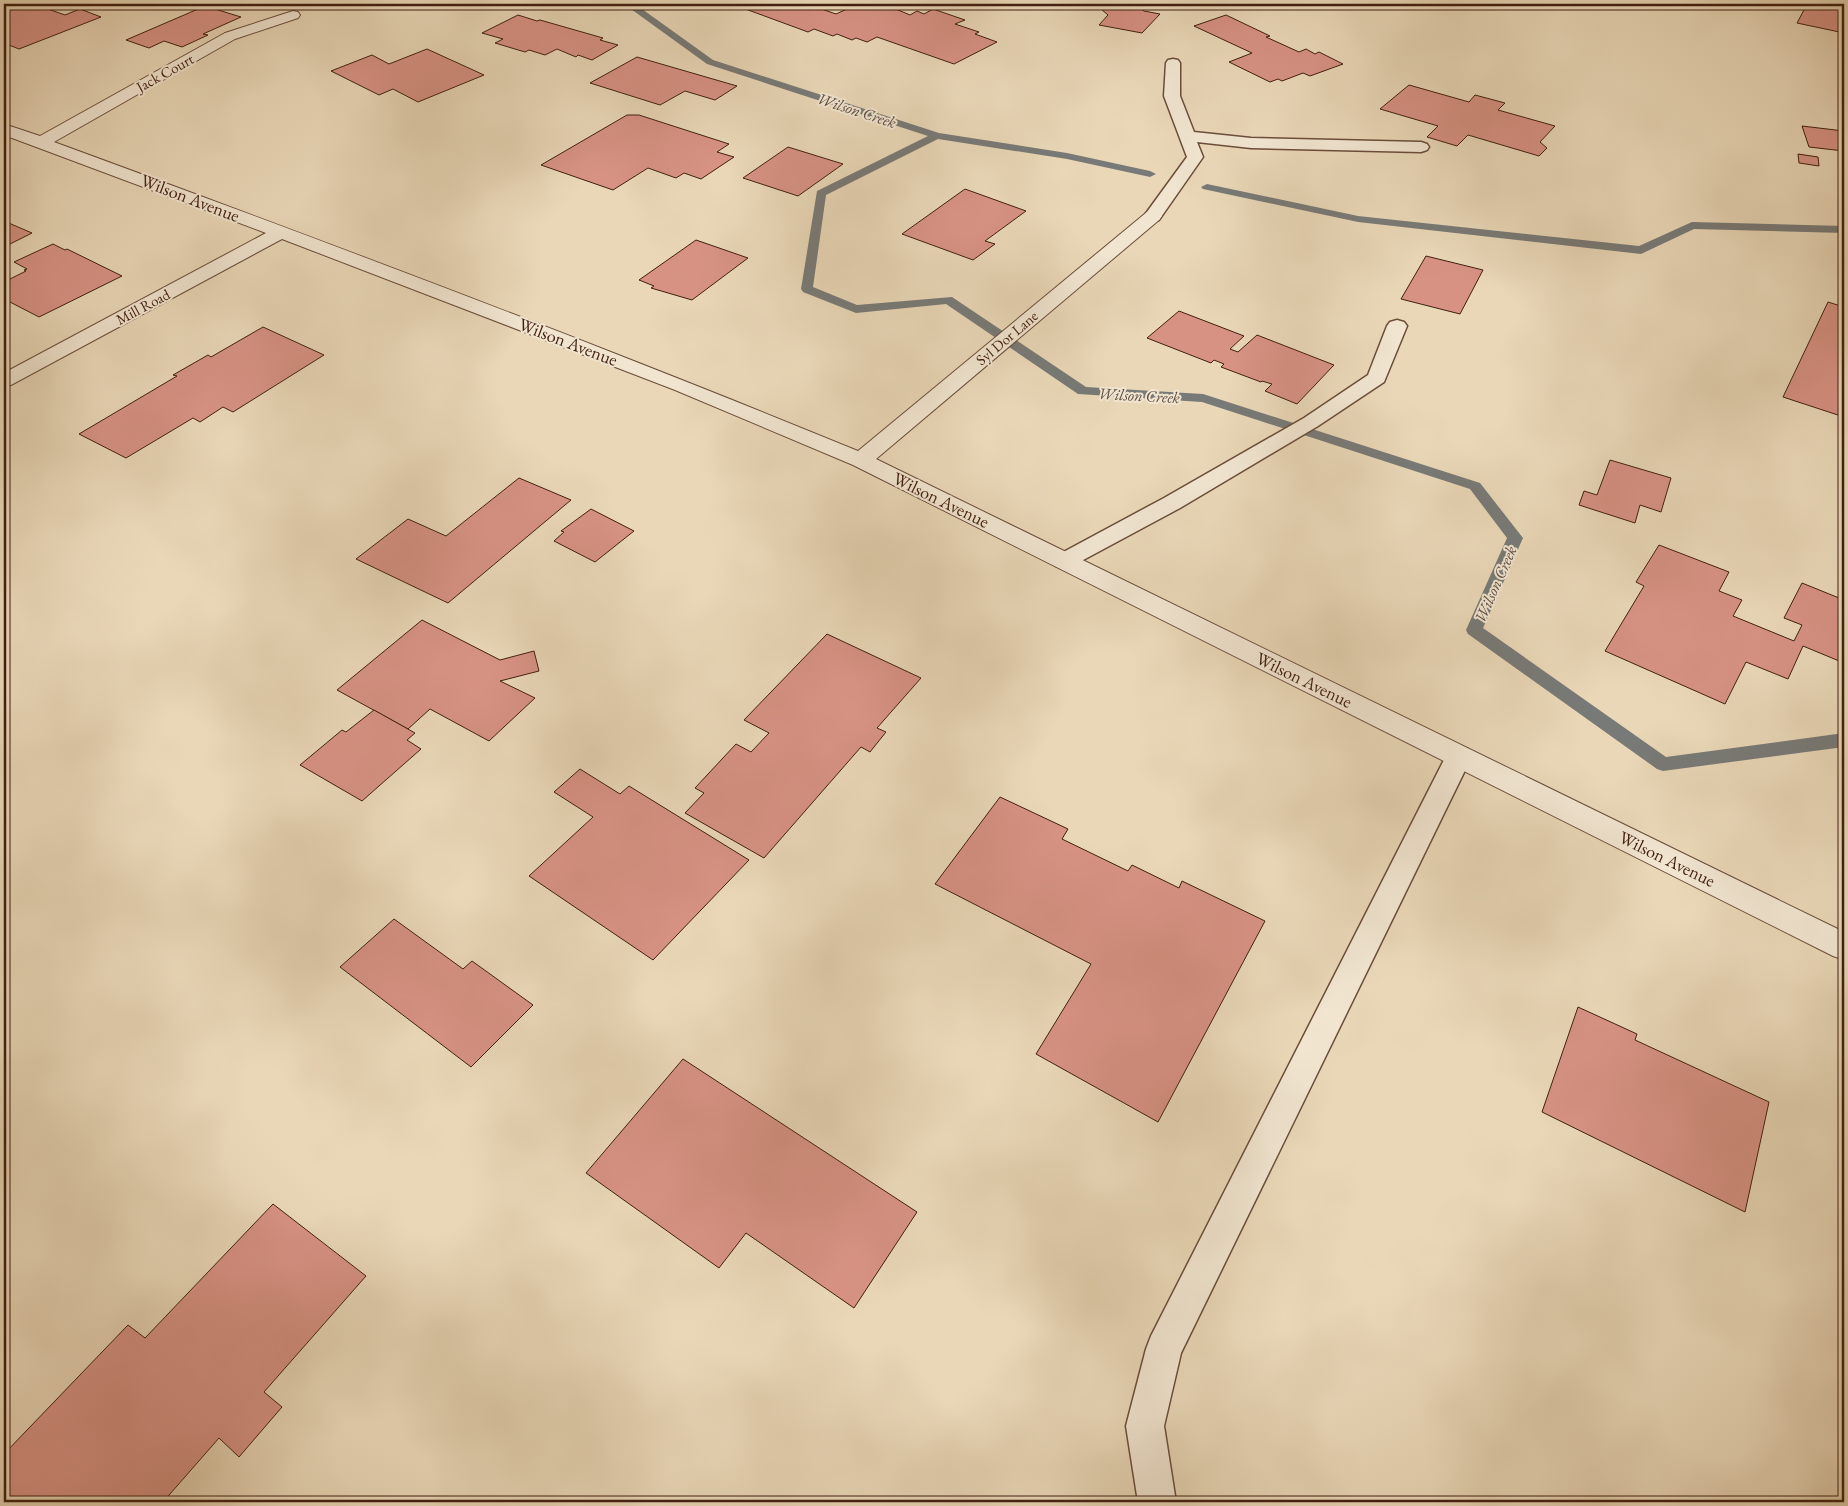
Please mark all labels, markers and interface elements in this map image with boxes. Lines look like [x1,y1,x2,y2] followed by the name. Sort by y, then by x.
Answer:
[131,49,197,97] street label: Jack Court
[815,88,900,133] water label: Wilson Creek
[137,168,243,227] street label: Wilson Avenue
[112,284,174,329] street label: Mill Road
[972,306,1042,369] street label: Syl Dor Lane
[515,312,621,371] street label: Wilson Avenue
[1098,383,1181,408] water label: Wilson Creek
[889,466,993,533] street label: Wilson Avenue
[1469,542,1522,626] water label: Wilson Creek
[1252,646,1356,713] street label: Wilson Avenue
[1615,825,1719,892] street label: Wilson Avenue

